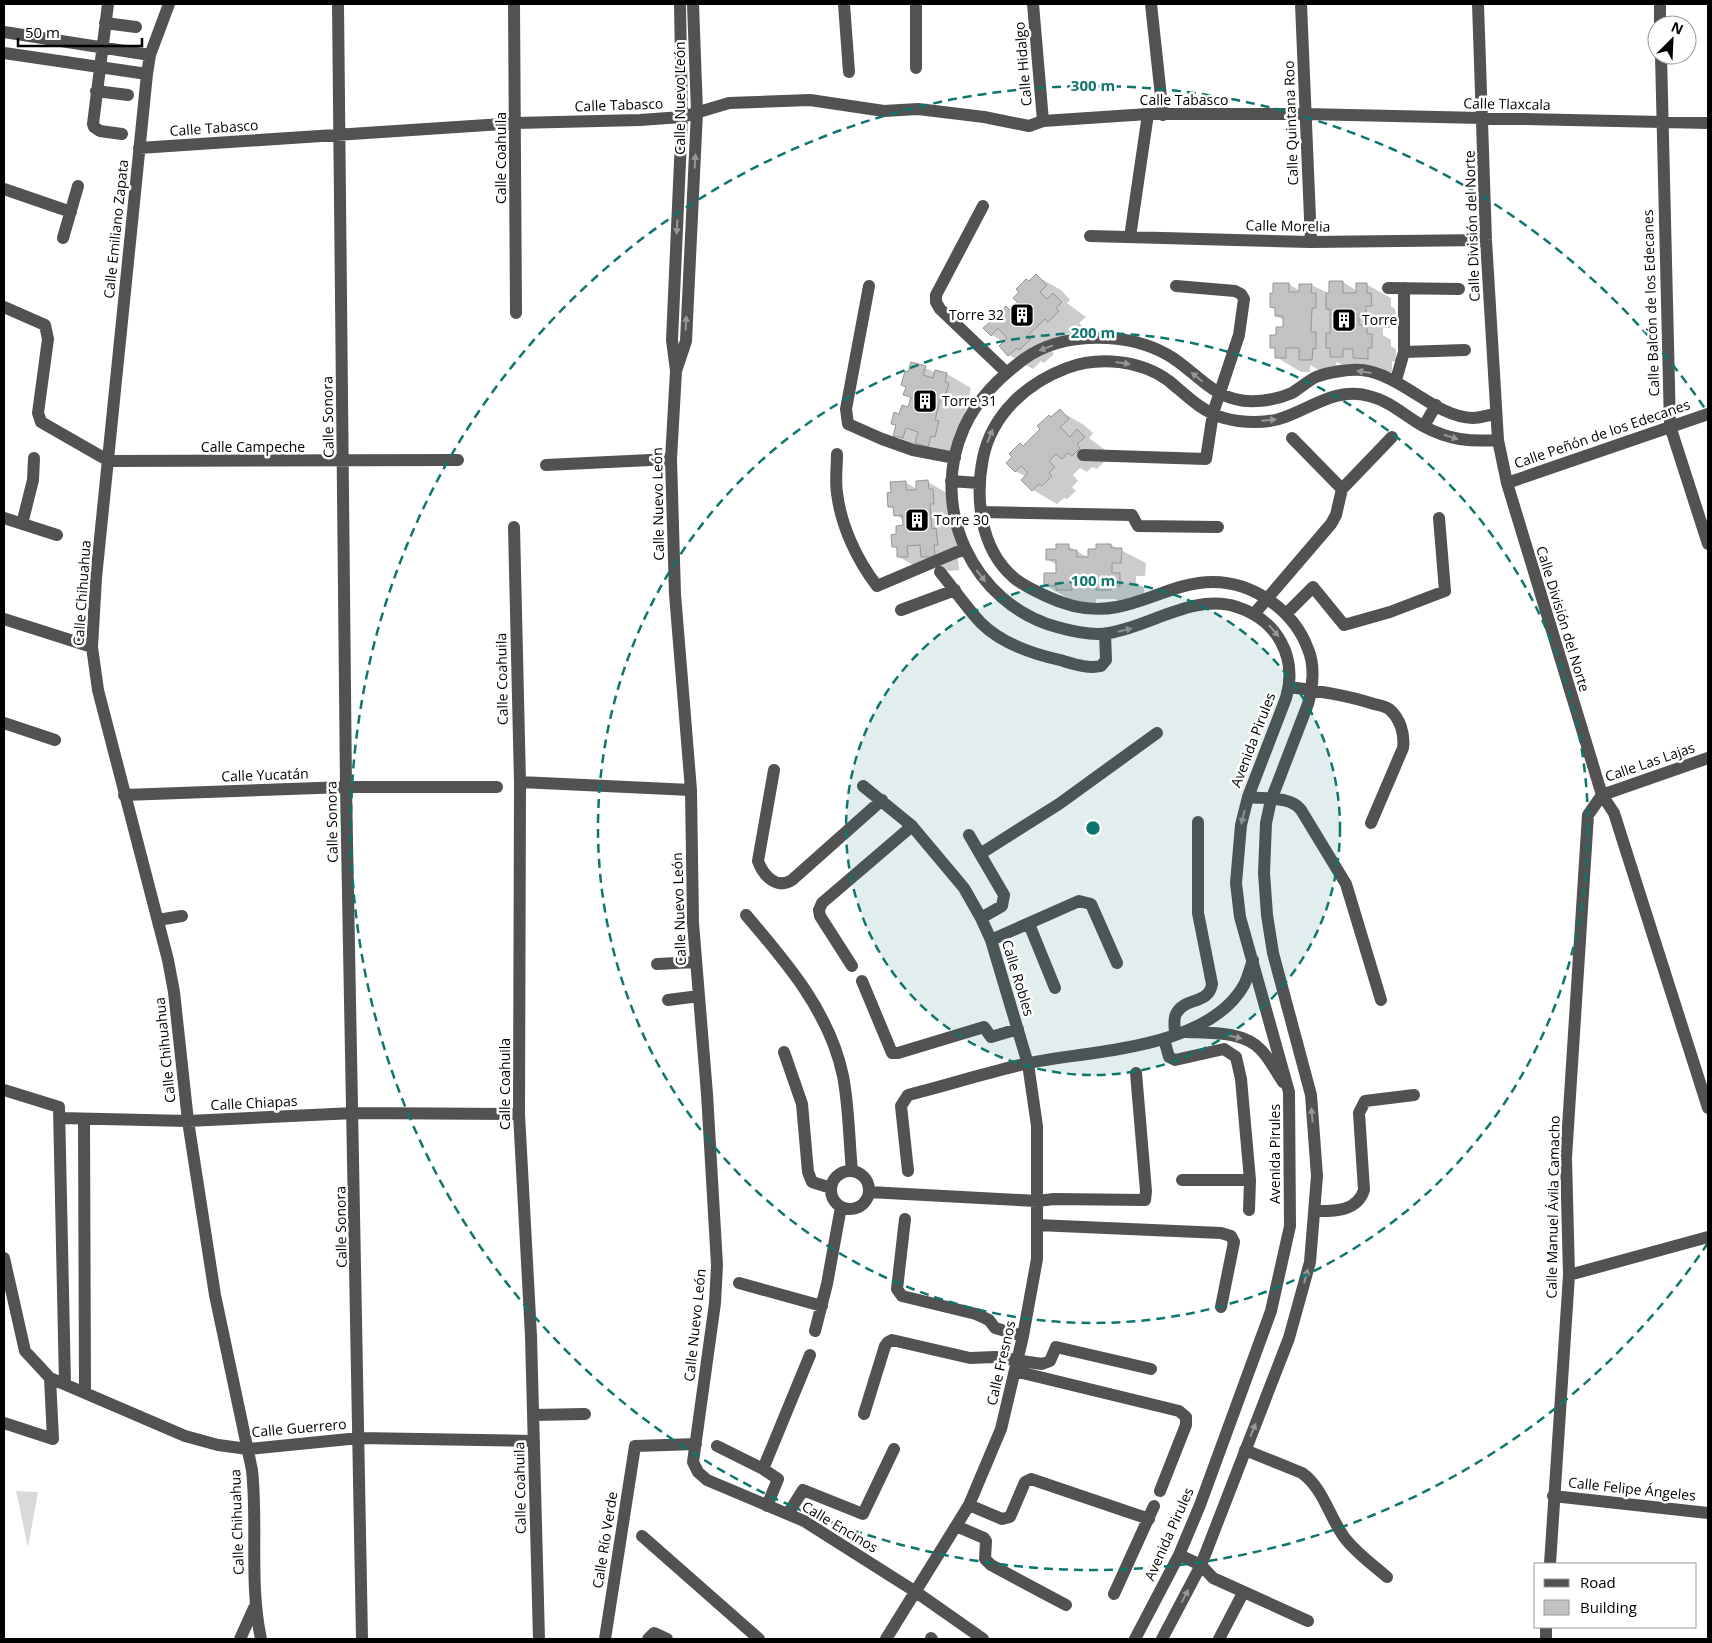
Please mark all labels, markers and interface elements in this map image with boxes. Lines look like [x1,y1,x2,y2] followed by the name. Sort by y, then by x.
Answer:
[18,15,141,47] scale bar
[1647,15,1697,65] north arrow
[1668,17,1687,39] text: N
[1009,21,1036,107] street label: Calle Hidalgo
[25,22,60,42] text: 50 m
[670,41,689,155] street label: Calle Nuevo León
[1279,60,1302,186] street label: Calle Quintana Roo
[1071,75,1115,95] text: 300 m
[1140,90,1228,109] street label: Calle Tabasco
[574,93,664,116] street label: Calle Tabasco
[1463,93,1551,114] street label: Calle Tlaxcala
[491,112,510,204] street label: Calle Coahuila
[169,115,259,140] street label: Calle Tabasco
[1459,150,1484,302] street label: Calle División del Norte
[691,153,699,169] one-way arrow
[99,158,132,299] street label: Calle Emiliano Zapata
[1638,209,1663,397] street label: Calle Balcón de los Edecanes
[1246,215,1330,236] street label: Calle Morelia
[672,220,680,236] one-way arrow
[1009,302,1035,328] building icon: Torre 32
[949,305,1004,324] place label: Torre 32
[1331,307,1357,333] building icon: Torre
[1362,310,1398,329] place label: Torre
[683,315,691,331] one-way arrow
[1071,322,1115,342] text: 200 m
[1038,344,1053,352] one-way arrow
[1115,360,1131,368] one-way arrow
[1356,367,1372,375] one-way arrow
[1191,371,1204,382] one-way arrow
[317,376,338,458] street label: Calle Sonora
[912,388,938,414] building icon: Torre 31
[942,391,997,410] place label: Torre 31
[1511,394,1693,473] street label: Calle Peñón de los Edecanes
[1262,416,1278,424] one-way arrow
[986,428,994,443] one-way arrow
[1444,434,1459,441] one-way arrow
[201,437,305,456] street label: Calle Campeche
[647,447,668,561] street label: Calle Nuevo León
[904,507,930,533] building icon: Torre 30
[934,510,989,529] place label: Torre 30
[68,539,95,647] street label: Calle Chihuahua
[1532,544,1595,694] street label: Calle División del Norte
[975,569,986,582] one-way arrow
[1071,570,1115,590] text: 100 m
[1269,625,1280,638] one-way arrow
[1117,626,1132,634] one-way arrow
[491,633,512,725] street label: Calle Coahuila
[1226,689,1279,790] street label: Avenida Pirules
[1602,737,1698,786] street label: Calle Las Lajas
[221,763,309,786] street label: Calle Yucatán
[321,781,342,863] street label: Calle Sonora
[1239,809,1247,824] one-way arrow
[1084,819,1102,837] centre of rings
[667,852,690,966] street label: Calle Nuevo León
[998,937,1039,1019] street label: Calle Robles
[150,996,179,1104] street label: Calle Chihuahua
[1228,1033,1243,1041] one-way arrow
[495,1038,514,1130] street label: Calle Coahuila
[210,1091,298,1114] street label: Calle Chiapas
[1265,1104,1284,1204] street label: Avenida Pirules
[1308,1107,1316,1123] one-way arrow
[1541,1115,1564,1299] street label: Calle Manuel Ávila Camacho
[330,1186,351,1268] street label: Calle Sonora
[679,1268,710,1382] street label: Calle Nuevo León
[1302,1269,1310,1284] one-way arrow
[982,1318,1020,1407] street label: Calle Fresnos
[251,1414,347,1441] street label: Calle Guerrero
[1249,1422,1257,1437] one-way arrow
[509,1442,530,1534] street label: Calle Coahuila
[225,1469,248,1575] street label: Calle Chihuahua
[1567,1472,1697,1505] street label: Calle Felipe Ángeles
[1139,1484,1198,1583] street label: Avenida Pirules
[587,1490,622,1590] street label: Calle Río Verde
[799,1496,882,1557] street label: Calle Encinos
[1534,1563,1697,1628] legend
[1580,1572,1616,1592] text: Road
[1181,1589,1189,1603] one-way arrow
[1580,1597,1637,1617] text: Building

